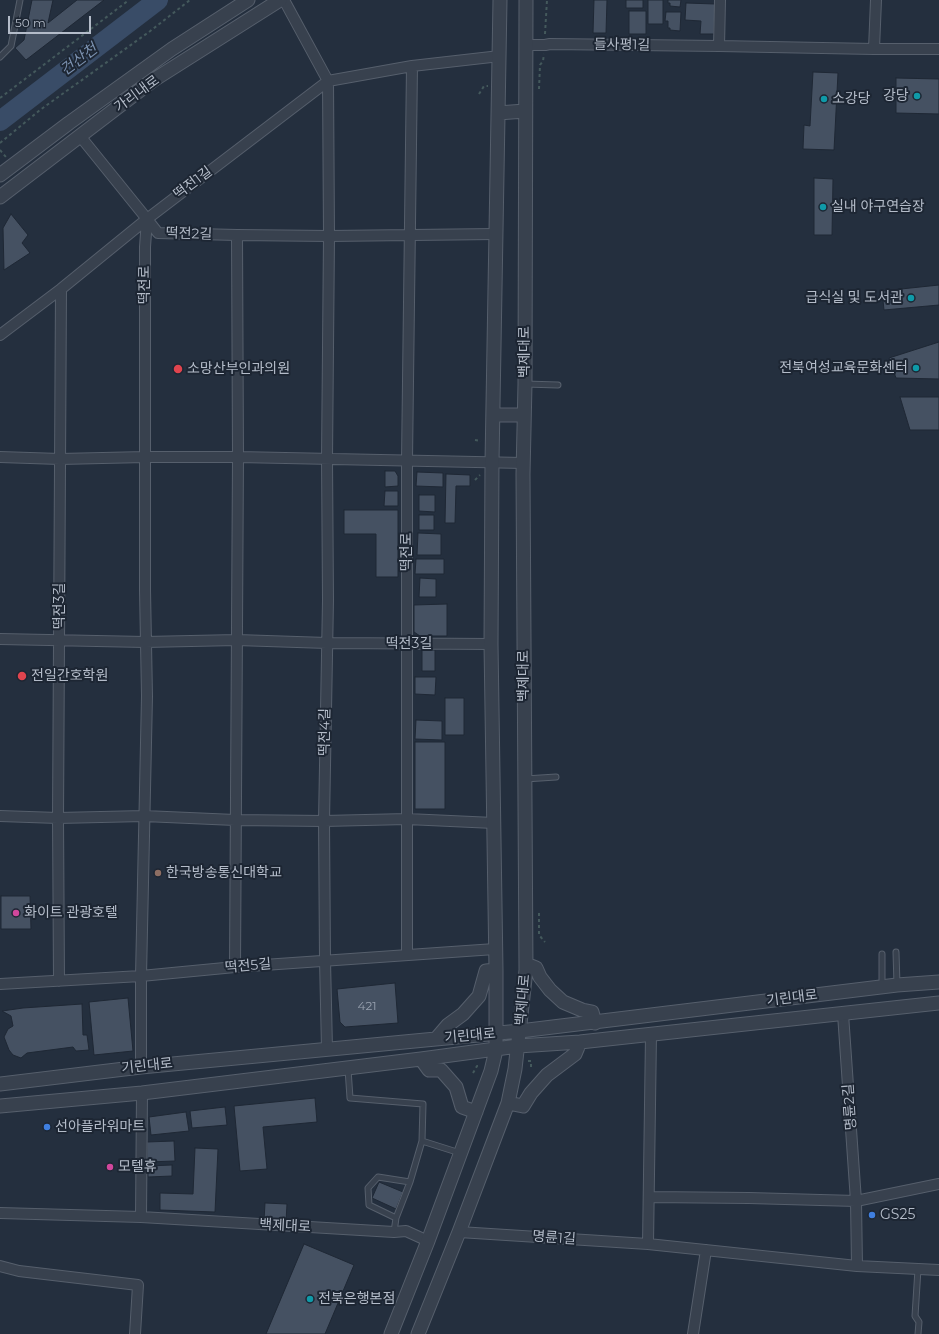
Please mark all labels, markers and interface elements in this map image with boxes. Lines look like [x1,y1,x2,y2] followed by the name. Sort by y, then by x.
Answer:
[10,8,93,34] scale bar
[15,15,46,30] text: 50 m
[594,36,650,54] street label: 들사평1길
[57,40,101,80] water label: 건산천
[111,72,163,116] street label: 가리내로
[883,88,909,104] place label: 강당
[832,91,871,107] place label: 소강당
[912,91,922,101] marker: 강당
[819,94,829,104] marker: 소강당
[170,163,216,203] street label: 떡전1길
[831,199,925,215] place label: 실내 야구연습장
[818,202,828,212] marker: 실내 야구연습장
[165,225,213,243] street label: 떡전2길
[137,266,153,304] street label: 떡전로
[806,290,903,306] place label: 급식실 및 도서관
[906,293,916,303] marker: 급식실 및 도서관
[517,326,533,378] street label: 백제대로
[779,360,908,376] place label: 전북여성교육문화센터
[187,361,290,377] place label: 소망산부인과의원
[172,363,184,375] marker: 소망산부인과의원
[911,363,921,373] marker: 전북여성교육문화센터
[399,533,415,571] street label: 떡전로
[52,583,68,629] street label: 떡전3길
[386,636,432,652] street label: 떡전3길
[516,650,532,702] street label: 백제대로
[31,668,108,684] place label: 전일간호학원
[16,670,28,682] marker: 전일간호학원
[316,708,334,756] street label: 떡전4길
[166,865,282,881] place label: 한국방송통신대학교
[153,868,163,878] marker: 한국방송통신대학교
[24,905,118,921] place label: 화이트 관광호텔
[11,908,21,918] marker: 화이트 관광호텔
[224,956,272,976] street label: 떡전5길
[512,974,534,1026] street label: 백제대로
[765,987,819,1009] street label: 기린대로
[357,999,377,1013] house number: 421
[444,1025,496,1047] street label: 기린대로
[121,1055,173,1077] street label: 기린대로
[840,1083,860,1131] street label: 명륜2길
[55,1119,145,1135] place label: 선아플라워마트
[42,1122,52,1132] marker: 선아플라워마트
[118,1159,157,1175] place label: 모텔휴
[105,1162,115,1172] marker: 모텔휴
[880,1207,915,1223] place label: GS25
[867,1210,877,1220] marker: GS25
[259,1216,311,1236] street label: 백제대로
[532,1228,576,1248] street label: 명륜1길
[318,1291,395,1307] place label: 전북은행본점
[305,1294,315,1304] marker: 전북은행본점

